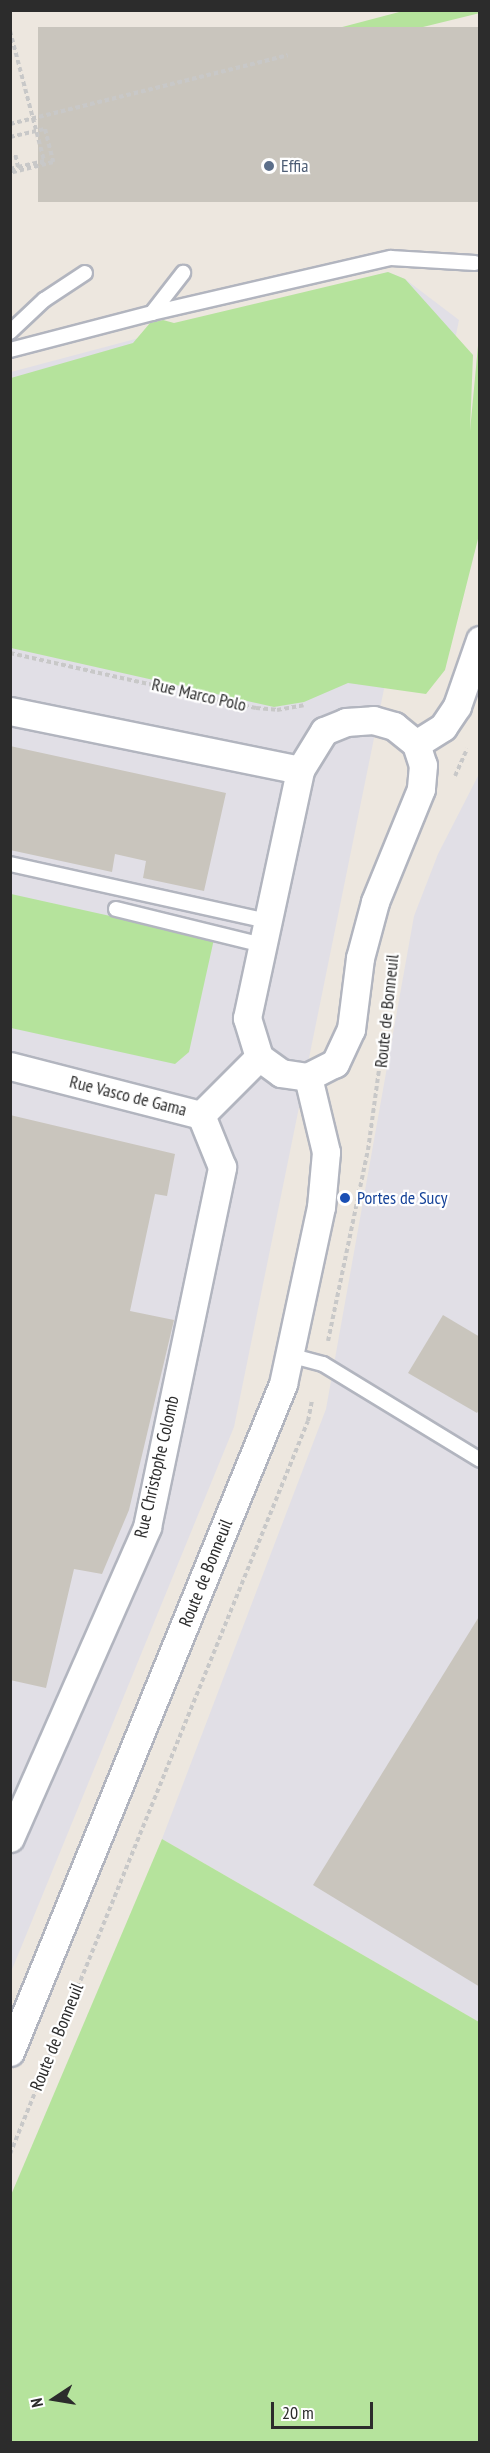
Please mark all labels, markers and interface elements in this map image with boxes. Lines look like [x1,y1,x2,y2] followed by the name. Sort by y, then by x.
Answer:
[281,155,308,177] place label: Effia
[262,159,276,173] marker: Effia
[150,674,248,716] street label: Rue Marco Polo
[370,953,404,1069] street label: Route de Bonneuil
[67,1071,189,1121] street label: Rue Vasco de Gama
[357,1187,447,1209] place label: Portes de Sucy
[338,1191,352,1205] marker: Portes de Sucy
[130,1394,184,1540] street label: Rue Christophe Colomb
[175,1516,237,1630] street label: Route de Bonneuil
[26,1980,88,2094] street label: Route de Bonneuil
[24,2369,84,2429] north arrow
[274,2390,376,2428] scale bar
[26,2396,47,2409] text: N
[282,2401,314,2424] text: 20 m

